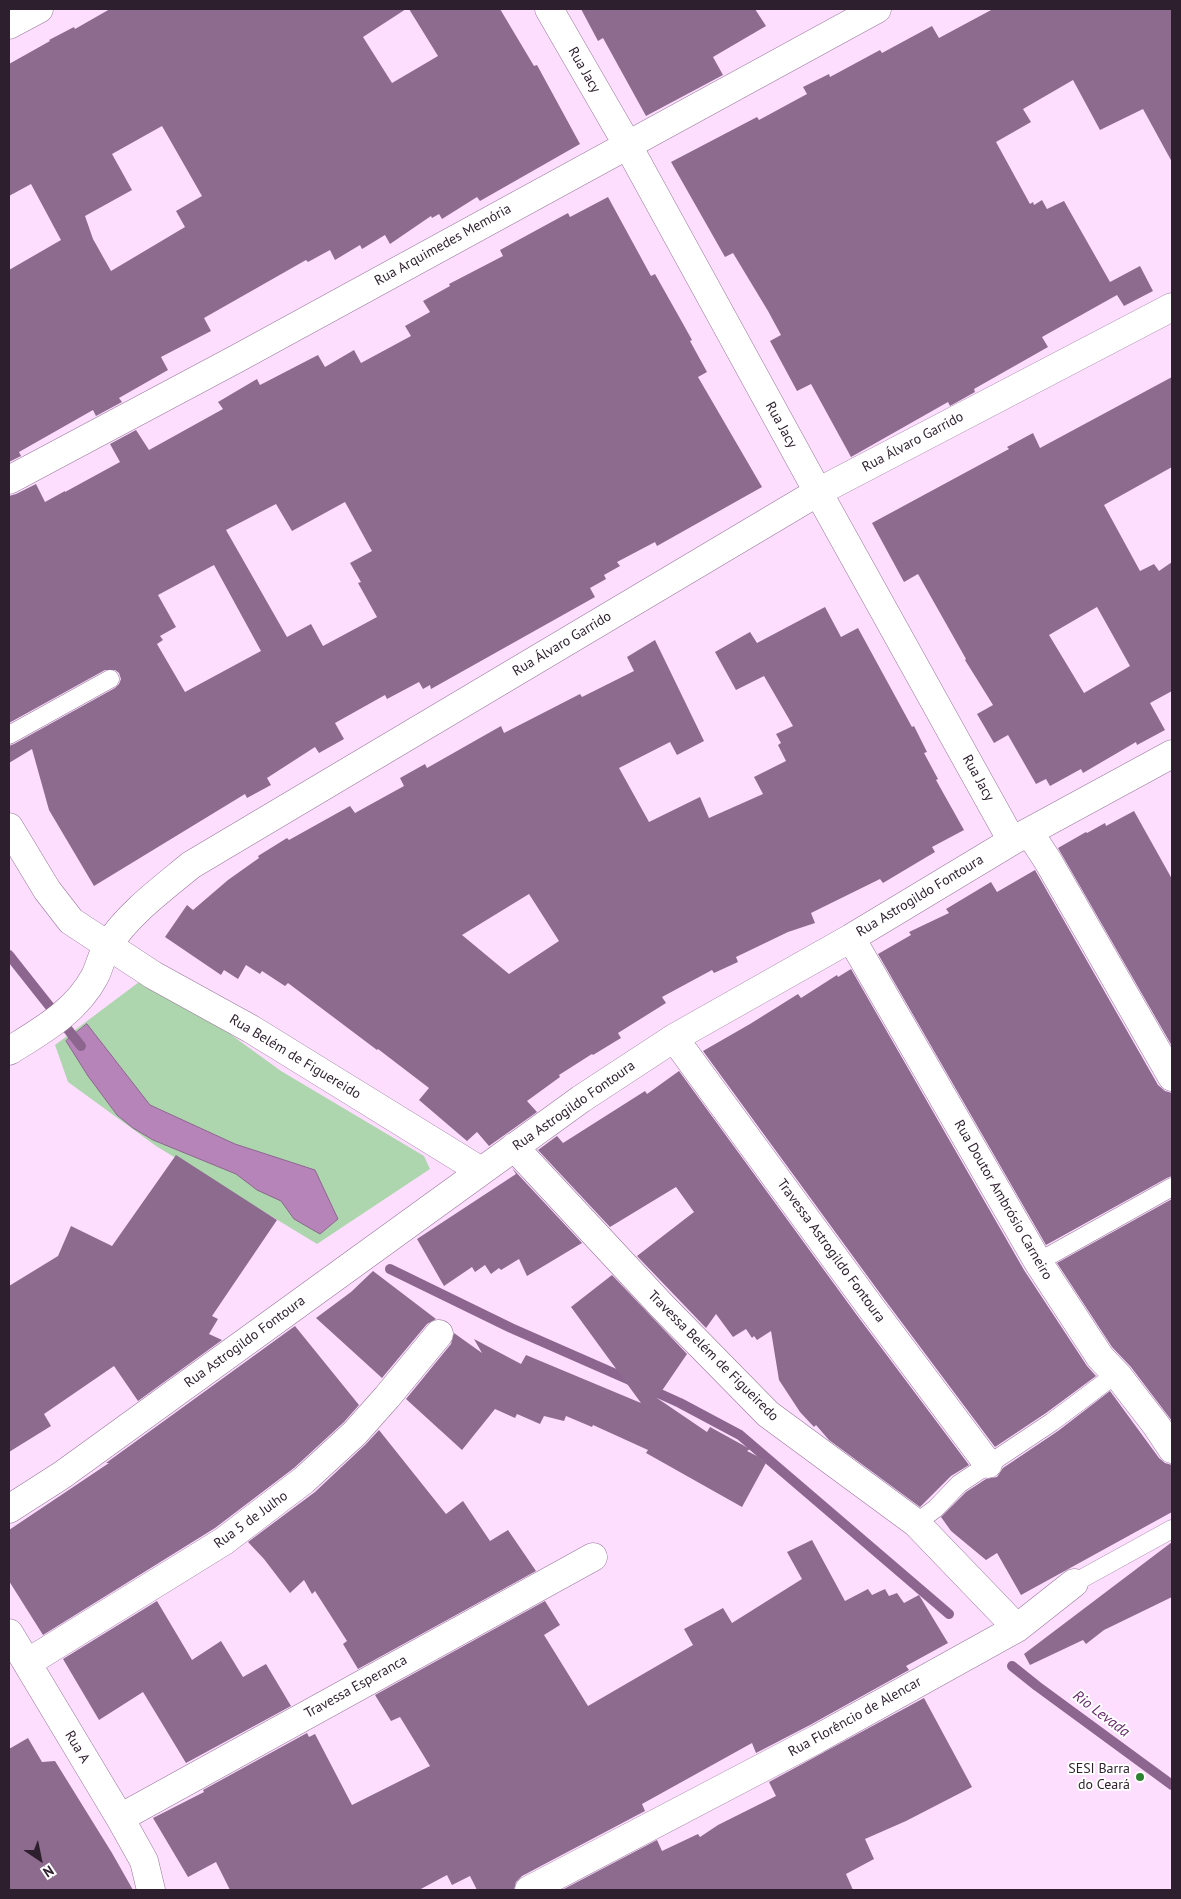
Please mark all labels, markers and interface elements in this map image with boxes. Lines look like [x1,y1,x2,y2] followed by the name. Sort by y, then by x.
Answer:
[564,44,604,96] street label: Rua Jacy
[372,200,514,290] street label: Rua Arquimedes Memória
[762,399,800,451] street label: Rua Jacy
[860,408,966,476] street label: Rua Álvaro Garrido
[510,608,614,680] street label: Rua Álvaro Garrido
[959,752,997,804] street label: Rua Jacy
[853,851,987,941] street label: Rua Astrogildo Fontoura
[226,1011,364,1103] street label: Rua Belém de Figuereido
[510,1057,638,1155] street label: Rua Astrogildo Fontoura
[950,1117,1056,1283] street label: Rua Doutor Ambrósio Carneiro
[773,1176,889,1326] street label: Travessa Astrogildo Fontoura
[644,1287,782,1425] street label: Travessa Belém de Figueiredo
[181,1292,309,1392] street label: Rua Astrogildo Fontoura
[211,1488,291,1552] street label: Rua 5 de Julho
[302,1652,410,1722] street label: Travessa Esperanca
[786,1673,924,1761] street label: Rua Florêncio de Alencar
[1069,1687,1133,1741] water label: Rio Levada
[61,1728,93,1766] street label: Rua A
[1068,1761,1130,1794] place label: SESI Barra do Ceará
[1134,1771,1146,1783] marker: SESI Barra do Ceará
[15,1834,65,1884] north arrow
[40,1861,57,1881] text: N

